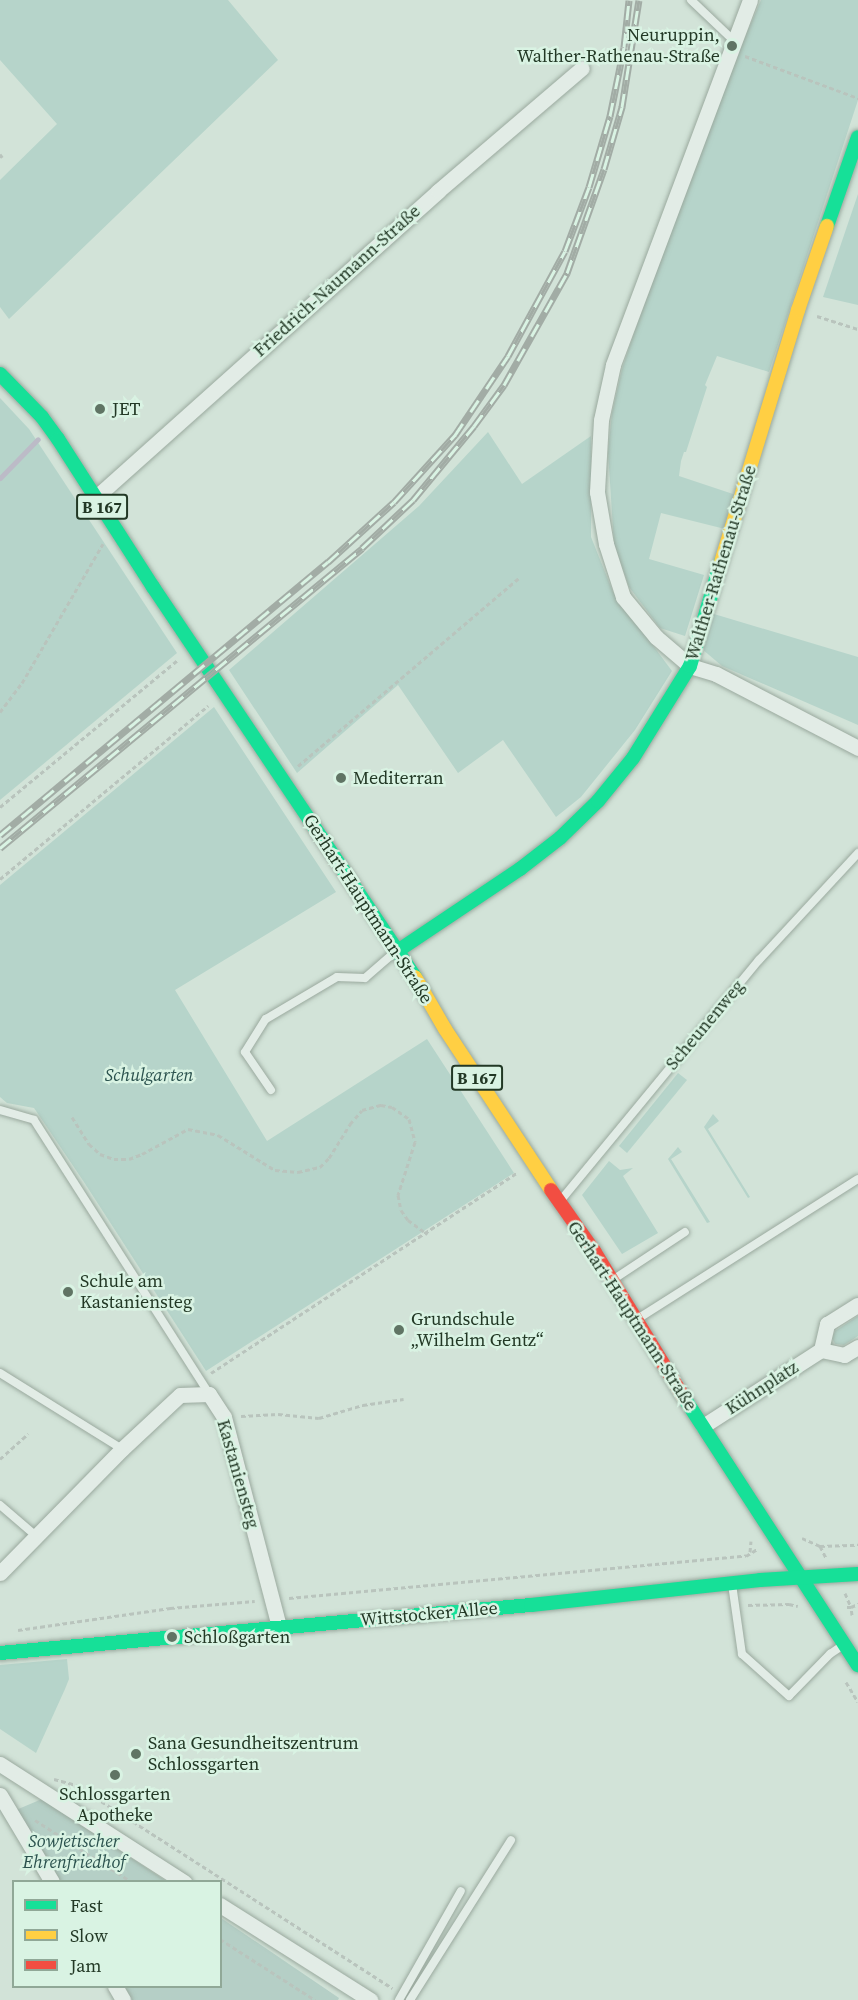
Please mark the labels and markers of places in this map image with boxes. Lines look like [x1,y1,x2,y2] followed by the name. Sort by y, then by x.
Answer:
[517,25,720,68] place label: Neuruppin, Walther-Rathenau-Straße
[725,39,739,53] marker: Neuruppin, Walther-Rathenau-Straße
[112,398,140,420] place label: JET
[93,402,107,416] marker: JET
[353,767,444,789] place label: Mediterran
[334,771,348,785] marker: Mediterran
[80,1271,192,1314] place label: Schule am Kastaniensteg
[61,1285,75,1299] marker: Schule am Kastaniensteg
[411,1309,544,1352] place label: Grundschule „Wilhelm Gentz“
[392,1323,406,1337] marker: Grundschule „Wilhelm Gentz“
[184,1626,290,1648] place label: Schloßgarten
[165,1630,179,1644] marker: Schloßgarten
[148,1733,359,1776] place label: Sana Gesundheitszentrum Schlossgarten
[129,1747,143,1761] marker: Sana Gesundheitszentrum Schlossgarten
[108,1768,122,1782] marker: Schlossgarten Apotheke
[59,1784,171,1826] place label: Schlossgarten Apotheke

